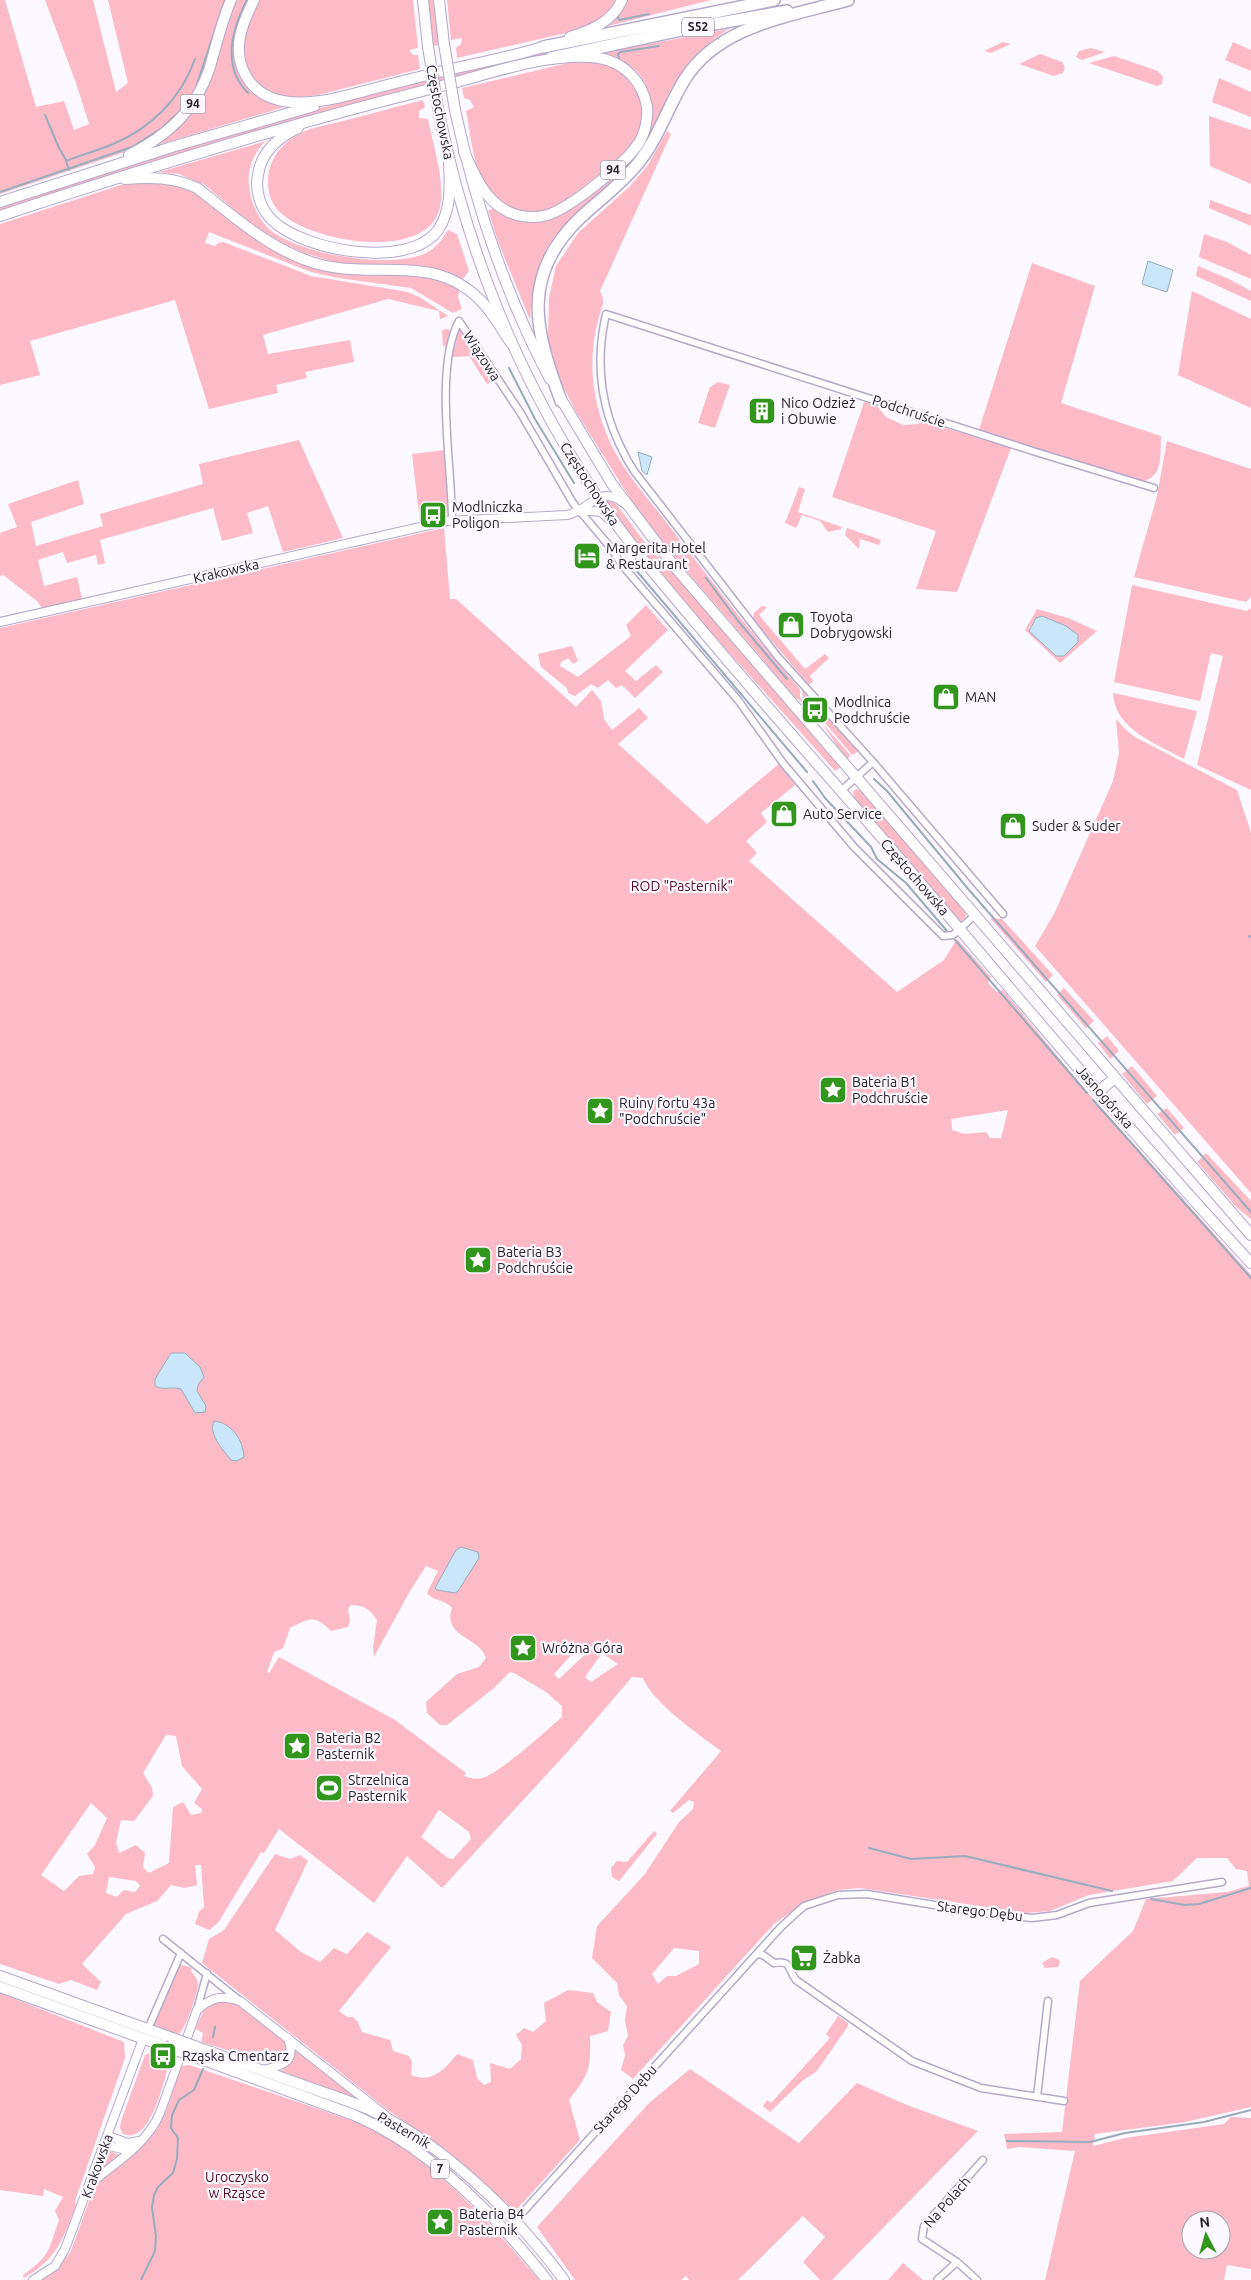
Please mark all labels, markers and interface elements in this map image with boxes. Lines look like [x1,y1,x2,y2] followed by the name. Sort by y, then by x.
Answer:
[682,18,714,36] road number: S52
[423,63,457,161] street label: Częstochowska
[180,95,206,114] road number: 94
[600,160,626,180] road number: 94
[460,328,504,384] street label: Wiązowa
[870,392,948,430] street label: Podchruście
[781,395,855,427] place label: Nico Odzież i Obuwie
[747,396,777,426] building icon: Nico Odzież i Obuwie
[557,439,623,529] street label: Częstochowska
[452,499,523,531] place label: Modlniczka Poligon
[418,500,448,530] bus stop icon: Modlniczka Poligon
[606,540,706,572] place label: Margerita Hotel & Restaurant
[572,541,602,571] hotel icon: Margerita Hotel & Restaurant
[191,556,261,586] street label: Krakowska
[810,609,892,641] place label: Toyota Dobrygowski
[776,610,806,640] shop icon: Toyota Dobrygowski
[931,682,961,712] shop icon: MAN
[965,689,996,705] place label: MAN
[834,694,910,726] place label: Modlnica Podchruście
[800,695,830,725] bus stop icon: Modlnica Podchruście
[769,799,799,829] shop icon: Auto Service
[803,806,882,822] place label: Auto Service
[998,811,1028,841] shop icon: Suder & Suder
[1032,818,1121,834] place label: Suder & Suder
[877,835,953,919] street label: Częstochowska
[631,878,733,894] park label: ROD "Pasternik"
[1073,1062,1137,1132] street label: Jasnogórska
[852,1074,928,1106] place label: Bateria B1 Podchruście
[818,1075,848,1105] place icon: Bateria B1 Podchruście
[619,1095,715,1127] place label: Ruiny fortu 43a "Podchruście"
[585,1096,615,1126] place icon: Ruiny fortu 43a "Podchruście"
[497,1244,573,1276] place label: Bateria B3 Podchruście
[463,1245,493,1275] place icon: Bateria B3 Podchruście
[508,1633,538,1663] place icon: Wróżna Góra
[542,1640,623,1656] place label: Wróżna Góra
[316,1730,381,1762] place label: Bateria B2 Pasternik
[282,1731,312,1761] place icon: Bateria B2 Pasternik
[348,1772,409,1804] place label: Strzelnica Pasternik
[314,1773,344,1803] sports icon: Strzelnica Pasternik
[936,1898,1024,1924] street label: Starego Dębu
[789,1943,819,1973] supermarket icon: Żabka
[823,1950,861,1966] place label: Żabka
[148,2041,178,2071] bus stop icon: Rząska Cmentarz
[182,2048,289,2064] place label: Rząska Cmentarz
[590,2062,660,2136] street label: Starego Dębu
[375,2108,433,2152] street label: Pasternik
[78,2132,116,2200] street label: Krakowska
[431,2160,449,2178] road number: 7
[205,2169,269,2201] park label: Uroczysko w Rząsce
[921,2173,973,2231] street label: Na Polach
[459,2206,524,2238] place label: Bateria B4 Pasternik
[425,2207,455,2237] place icon: Bateria B4 Pasternik
[1181,2210,1231,2260] north arrow
[1199,2214,1211,2231] text: N

